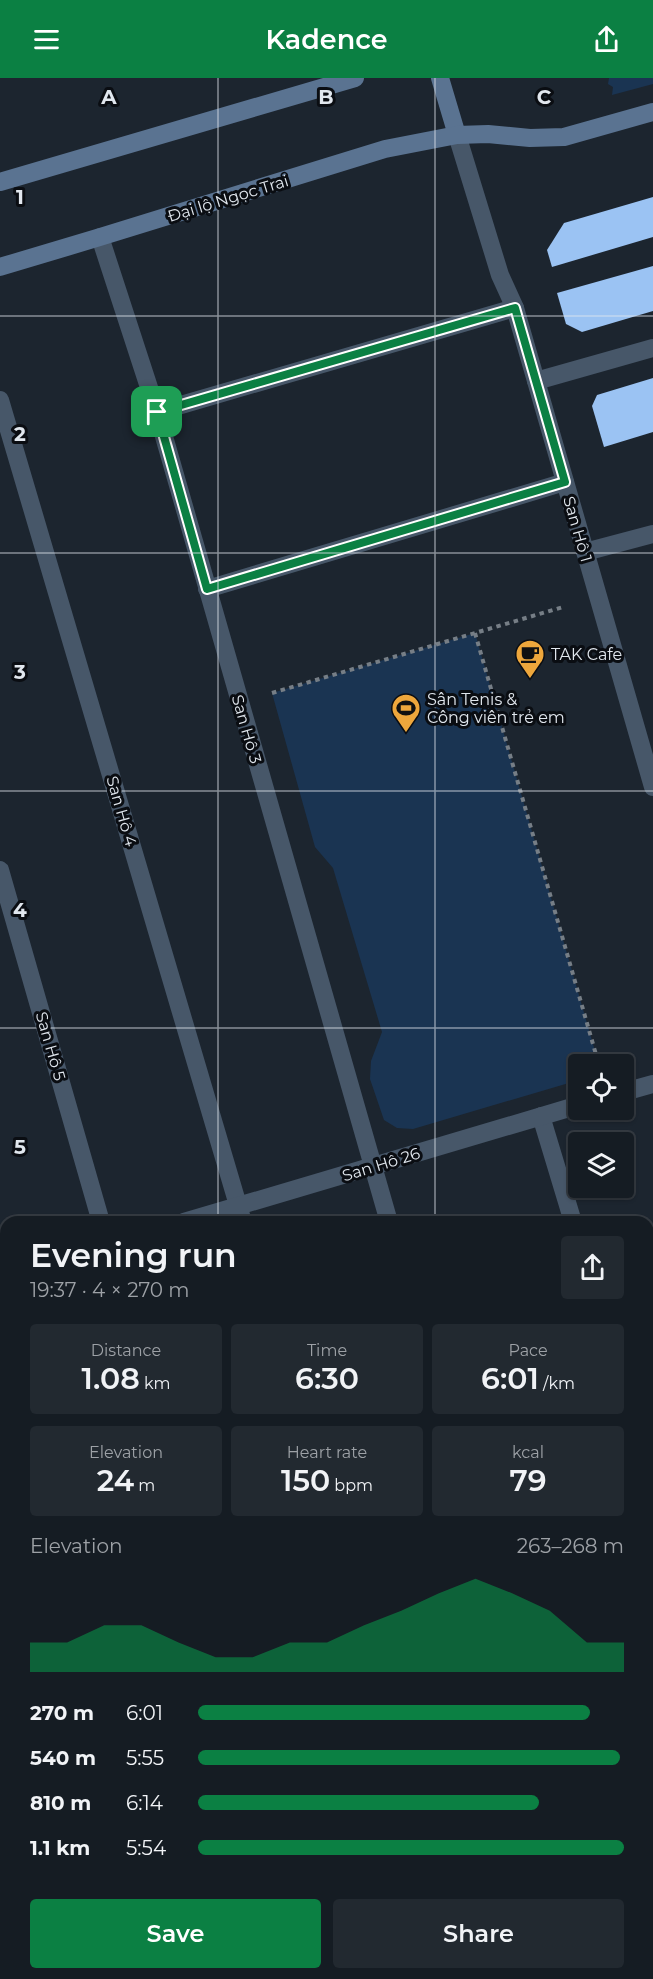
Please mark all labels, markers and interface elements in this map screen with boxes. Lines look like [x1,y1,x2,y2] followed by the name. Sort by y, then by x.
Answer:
[30,23,63,56] icon: menu
[266,23,387,56] text: Kadence
[590,23,623,56] icon: share
[100,85,117,109] text: A
[318,85,334,109] text: B
[537,85,552,109] text: C
[165,171,291,226] street label: Đại lộ Ngọc Trai
[16,185,24,209] text: 1
[131,386,182,437] pin
[140,395,173,428] icon: arrive
[14,422,26,446] text: 2
[559,494,596,564] street label: San Hô 1
[514,638,546,680] cafe icon: TAK Cafe
[551,645,622,664] place label: TAK Cafe
[13,660,26,684] text: 3
[427,690,565,727] place label: Sân Tenis & Công viên trẻ em
[390,692,422,734] sports icon: Sân Tenis & Công viên trẻ em
[228,693,265,766] street label: San Hô 3
[102,774,141,849] street label: San Hô 4
[13,898,27,922] text: 4
[32,1010,69,1083] street label: San Hô 5
[568,1054,634,1198] map controls
[568,1054,634,1120] button: locate
[568,1132,634,1198] button: layers
[14,1135,26,1159] text: 5
[340,1144,423,1185] street label: San Hô 26
[30,1235,237,1275] text: Evening run
[561,1236,624,1299] button: share
[30,1278,190,1302] text: 19:37 · 4 × 270 m
[91,1341,161,1360] text: Distance
[307,1341,347,1360] text: Time
[508,1341,548,1360] text: Pace
[82,1360,140,1397] text: 1.08
[295,1360,359,1397] text: 6:30
[481,1360,539,1397] text: 6:01
[140,1374,170,1393] text: km
[539,1374,575,1393] text: /km
[89,1443,163,1462] text: Elevation
[287,1443,367,1462] text: Heart rate
[512,1443,544,1462] text: kcal
[97,1462,134,1499] text: 24
[281,1462,330,1499] text: 150
[509,1462,547,1499] text: 79
[134,1476,155,1495] text: m
[330,1476,373,1495] text: bpm
[30,1534,122,1558] text: Elevation
[517,1534,624,1558] text: 263–268 m
[30,1701,94,1725] text: 270 m
[126,1701,163,1725] text: 6:01
[30,1746,96,1770] text: 540 m
[126,1746,164,1770] text: 5:55
[30,1791,91,1815] text: 810 m
[126,1791,163,1815] text: 6:14
[30,1836,90,1860] text: 1.1 km
[126,1836,166,1860] text: 5:54
[30,1899,321,1968] button: Save
[333,1899,624,1968] button: Share

